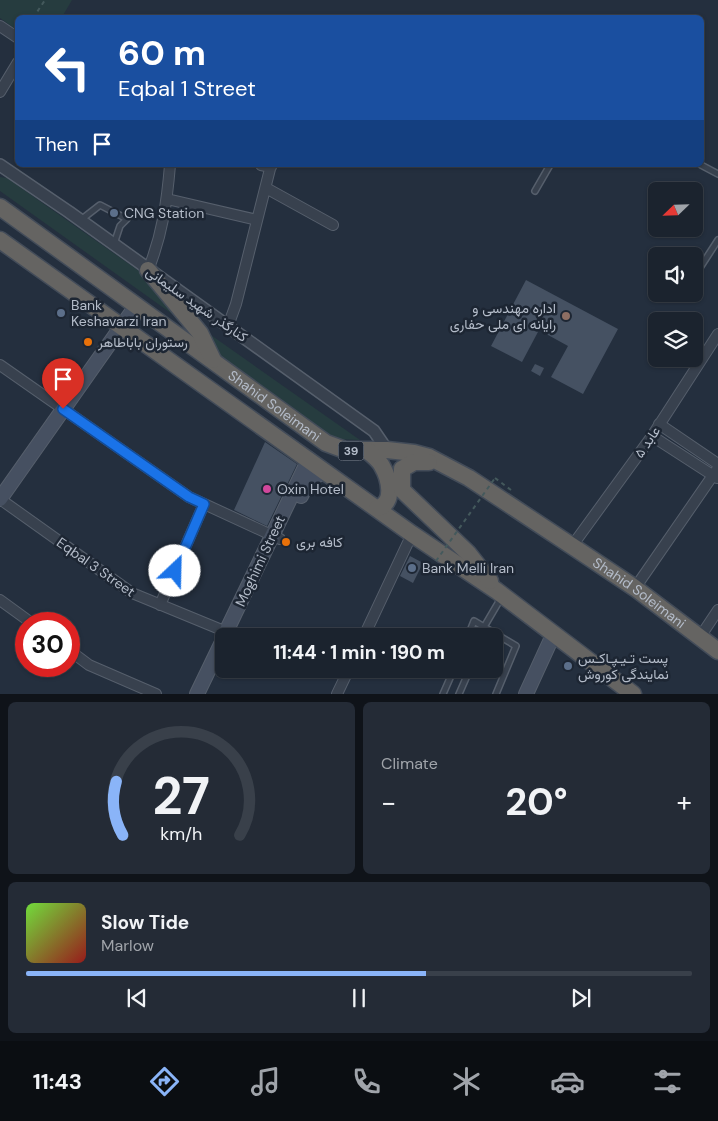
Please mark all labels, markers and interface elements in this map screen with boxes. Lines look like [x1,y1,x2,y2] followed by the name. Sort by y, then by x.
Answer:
[118,30,206,76] text: 60 m
[35,35,100,100] icon: left
[118,74,256,103] text: Eqbal 1 Street
[88,130,116,158] icon: arrive
[35,132,78,157] text: Then
[648,182,702,238] north arrow
[648,182,703,367] map controls
[124,204,204,222] place label: CNG Station
[108,207,120,219] marker: CNG Station
[648,247,703,302] button: sound
[143,262,251,346] street label: کنارگذر شهید سلیمانی
[71,296,167,330] place label: Bank Keshavarzi Iran
[450,299,556,333] place label: اداره مهندسی و رایانه ای ملی حفاری
[55,307,67,319] marker: Bank Keshavarzi Iran
[560,310,572,322] marker: اداره مهندسی و رایانه ای ملی حفاری
[648,312,703,367] button: layers
[97,333,188,351] place label: رستوران باباطاهر
[82,336,94,348] marker: رستوران باباطاهر
[42,358,84,409] pin
[49,365,77,393] icon: arrive
[225,366,325,445] street label: Shahid Soleimani
[630,423,664,461] street label: عابد ۵
[338,442,364,461] road number: 39
[277,480,344,498] place label: Oxin Hotel
[261,483,273,495] marker: Oxin Hotel
[231,513,289,609] street label: Moghimi Street
[53,533,139,601] street label: Eqbal 3 Street
[296,533,343,551] place label: کافه بری
[280,536,292,548] marker: کافه بری
[148,544,200,596] position arrow
[589,553,689,632] street label: Shahid Soleimani
[422,559,514,577] place label: Bank Melli Iran
[406,562,418,574] marker: Bank Melli Iran
[15,612,80,677] speed limit sign: 30
[273,640,445,665] text: 11:44 · 1 min · 190 m
[578,649,669,683] place label: پست تـیـپـاکـس نمایندگی کوروش
[562,660,574,672] marker: پست تـیـپـاکـس نمایندگی کوروش
[381,753,438,774] text: Climate
[153,762,210,830] text: 27
[505,777,568,827] text: 20°
[381,784,396,821] text: −
[677,784,692,821] text: +
[160,822,203,846] text: km/h
[101,910,189,935] text: Slow Tide
[101,935,154,956] text: Marlow
[123,984,151,1012] icon: previous
[345,984,373,1012] icon: pause
[567,984,595,1012] icon: next
[147,1064,182,1099] icon: directions
[248,1064,283,1099] icon: music
[349,1064,384,1099] icon: phone
[449,1064,484,1099] icon: climate
[550,1064,585,1099] icon: car
[650,1064,685,1099] icon: filters
[33,1067,82,1096] text: 11:43

